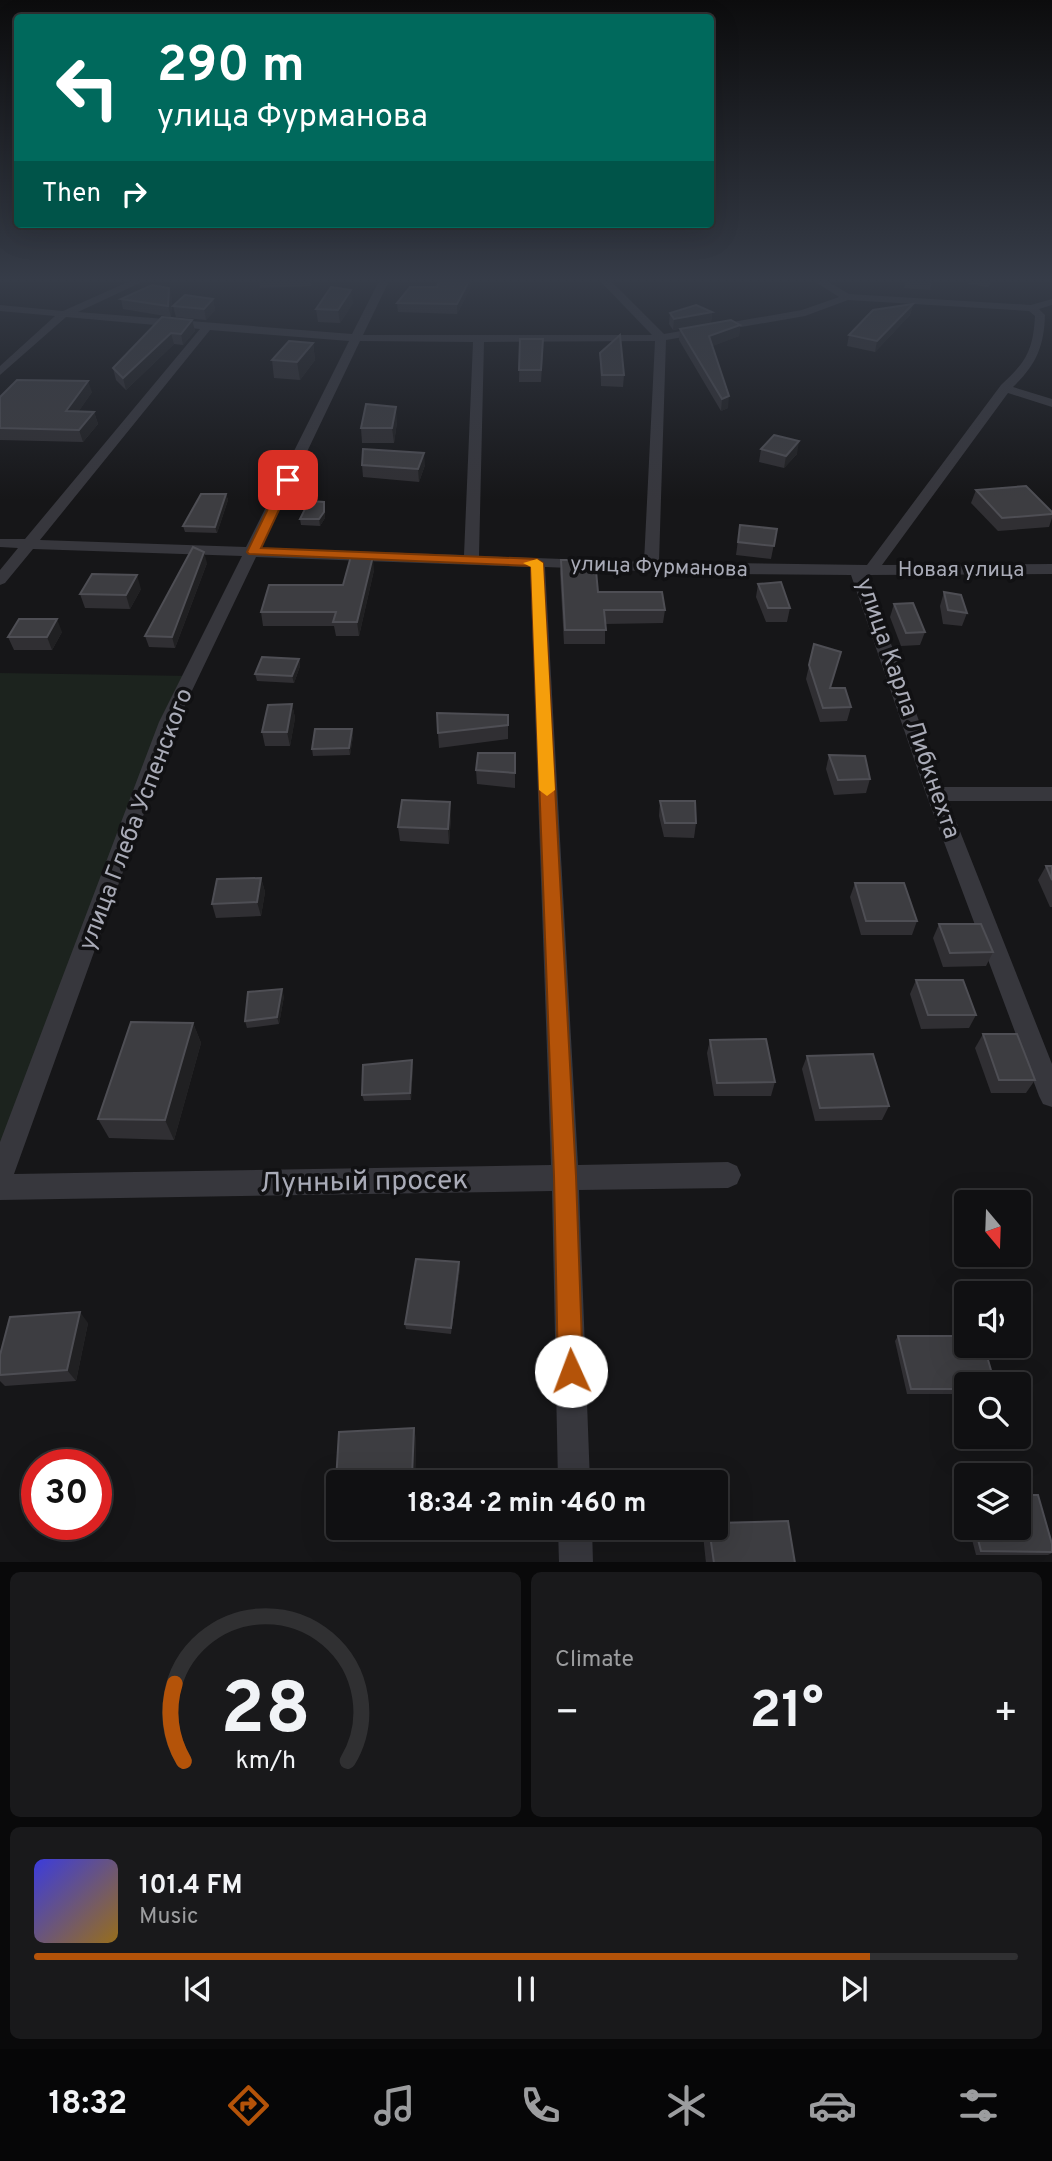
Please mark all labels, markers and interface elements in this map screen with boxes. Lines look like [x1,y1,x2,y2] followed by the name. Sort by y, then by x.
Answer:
[157,37,305,99] text: 290 m
[42,42,133,133] icon: left
[157,98,428,138] text: улица Фурманова
[115,175,153,213] icon: right
[42,178,101,211] text: Then
[258,450,318,510] pin
[269,461,307,499] icon: arrive
[570,551,748,584] street label: улица Фурманова
[898,557,1024,584] street label: Новая улица
[848,574,966,843] street label: улица Карла Либкнехта
[73,685,201,955] street label: улица Глеба Успенского
[259,1163,469,1203] street label: Лунный просек
[954,1190,1031,1267] north arrow
[954,1190,1031,1540] map controls
[954,1281,1031,1358] button: sound
[534,1334,608,1408] position arrow
[954,1372,1031,1449] button: search
[21,1449,112,1540] speed limit sign: 30
[954,1463,1031,1540] button: layers
[408,1488,646,1521] text: 18:34 · 2 min · 460 m
[555,1646,634,1675] text: Climate
[220,1667,311,1759] text: 28
[749,1680,824,1746] text: 21°
[555,1690,580,1739] text: −
[993,1690,1018,1739] text: +
[235,1745,296,1777] text: km/h
[139,1870,243,1903] text: 101.4 FM
[139,1903,199,1932] text: Music
[179,1970,217,2008] icon: previous
[507,1970,545,2008] icon: pause
[835,1970,873,2008] icon: next
[224,2081,273,2130] icon: directions
[370,2081,419,2130] icon: music
[516,2081,565,2130] icon: phone
[662,2081,711,2130] icon: climate
[808,2081,857,2130] icon: car
[954,2081,1003,2130] icon: filters
[49,2085,127,2125] text: 18:32

